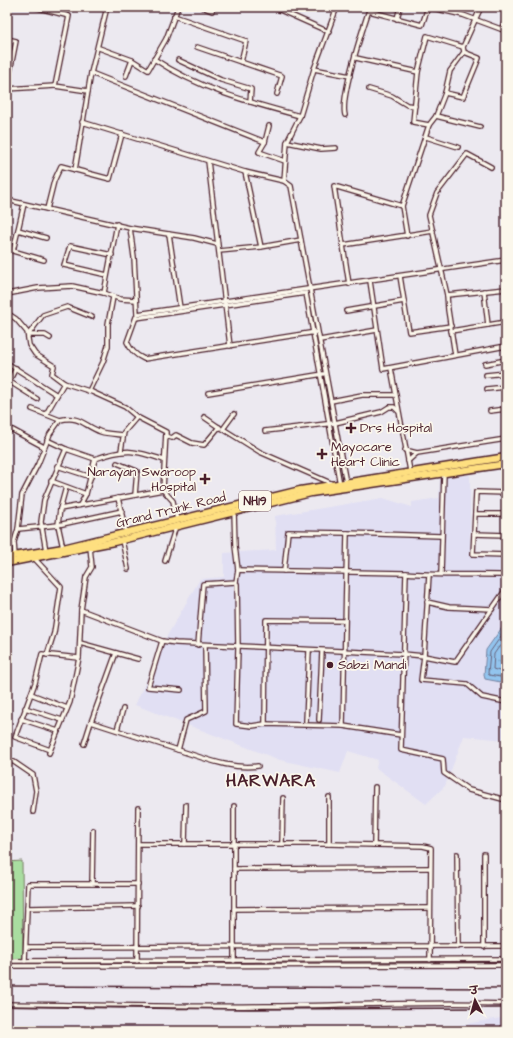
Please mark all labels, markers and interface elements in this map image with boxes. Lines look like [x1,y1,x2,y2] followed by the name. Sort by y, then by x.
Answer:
[360,419,432,437] place label: Drs Hospital
[345,422,357,434] marker: Drs Hospital
[331,438,400,471] place label: Mayocare Heart Clinic
[316,448,328,460] marker: Mayocare Heart Clinic
[87,463,196,496] place label: Narayan Swaroop Hospital
[199,473,211,485] marker: Narayan Swaroop Hospital
[114,488,228,532] street label: Grand Trunk Road
[239,491,271,511] road number: NH19
[338,656,406,674] place label: Sabzi Mandi
[325,660,335,670] marker: Sabzi Mandi
[226,769,316,793] district label: HARWARA
[455,980,495,1020] north arrow
[469,983,480,998] text: उ

